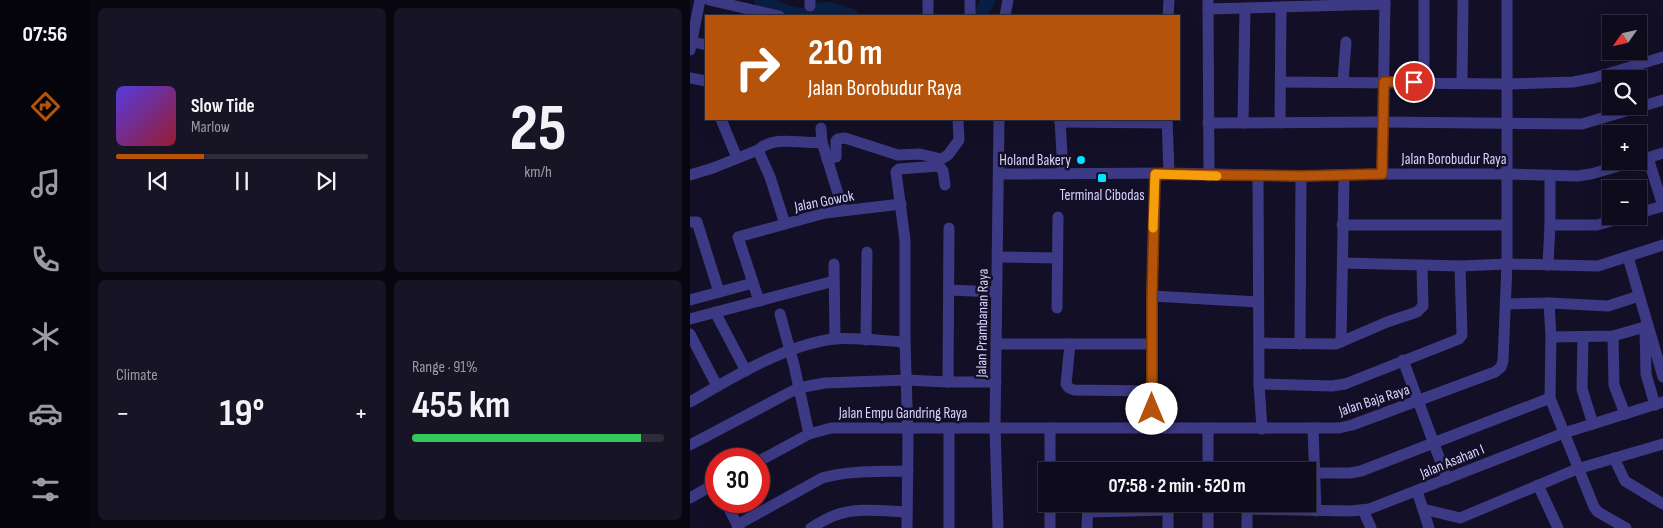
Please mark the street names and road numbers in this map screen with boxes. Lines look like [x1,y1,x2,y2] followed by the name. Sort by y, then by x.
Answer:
[1401,150,1507,169] street label: Jalan Borobudur Raya
[792,186,856,217] street label: Jalan Gowok
[972,268,993,379] street label: Jalan Prambanan Raya
[1335,380,1412,421] street label: Jalan Baja Raya
[838,404,967,423] street label: Jalan Empu Gandring Raya
[1416,440,1487,483] street label: Jalan Asahan I

